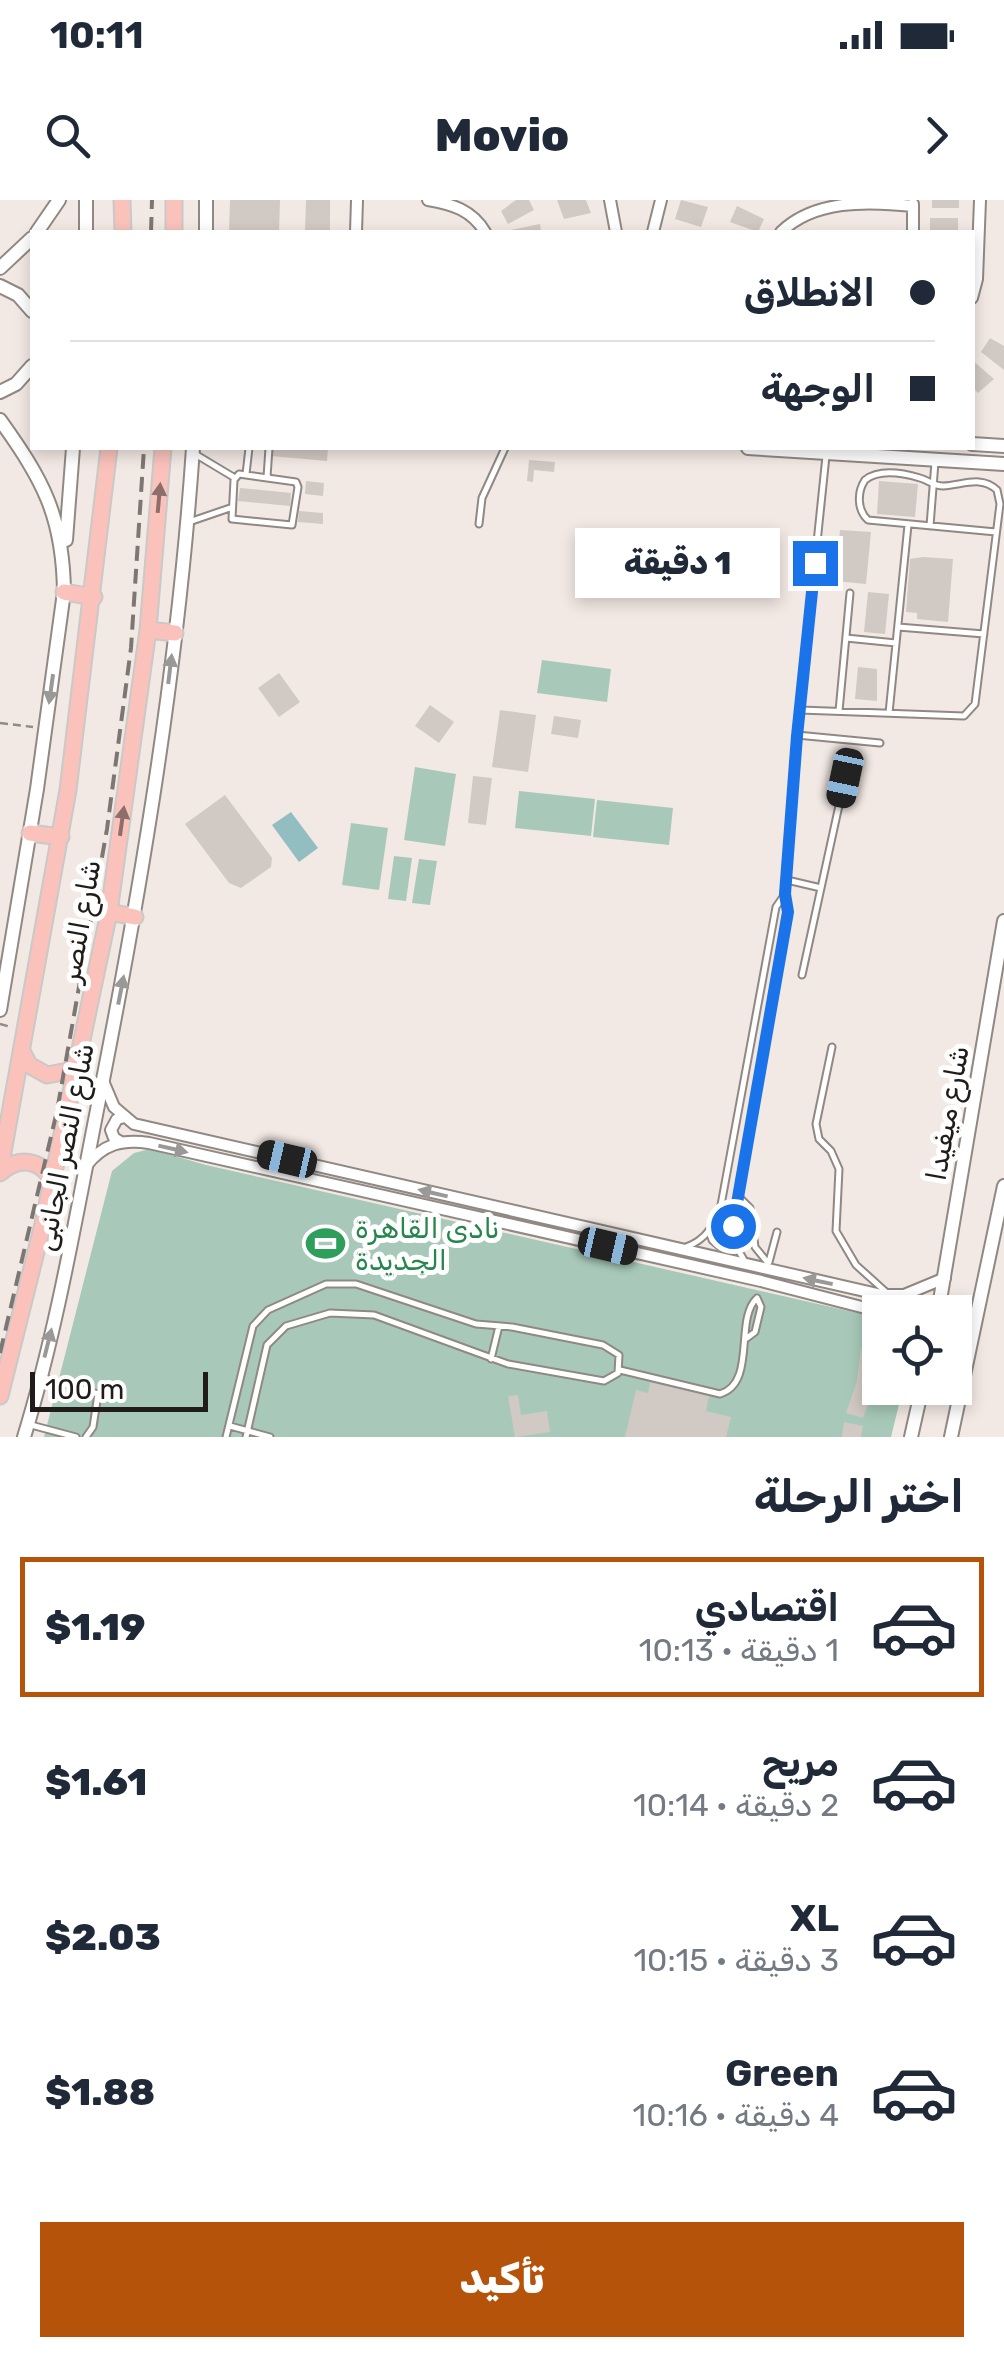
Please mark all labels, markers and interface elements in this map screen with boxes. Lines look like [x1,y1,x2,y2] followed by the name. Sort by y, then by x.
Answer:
[50,12,144,58] text: 10:11
[40,108,95,163] icon: search
[909,108,964,163] icon: forward
[435,109,569,162] text: Movio
[744,270,875,316] text: الانطلاق
[761,366,875,412] text: الوجهة
[151,482,167,514] one-way arrow
[575,528,780,598] callout: 1 دقيقة
[793,541,838,586] route end
[624,544,731,582] text: 1 دقيقة
[163,653,179,684] one-way arrow
[42,673,58,705] one-way arrow
[824,746,866,810] car
[114,805,130,837] one-way arrow
[53,857,110,988] street label: شارع النصر
[113,974,129,1005] one-way arrow
[28,1040,104,1254] street label: شارع النصر الجانبى
[919,1043,979,1184] street label: شارع ميفيدا
[254,1138,320,1180] car
[158,1141,189,1157] one-way arrow
[417,1185,448,1200] one-way arrow
[711,1204,756,1249] route start
[355,1212,499,1277] place label: نادى القاهرة الجديدة
[304,1223,346,1265] sports icon: نادى القاهرة الجديدة
[575,1225,641,1267] car
[802,1273,833,1289] one-way arrow
[862,1295,972,1405] map controls
[862,1295,972,1405] button: locate
[41,1327,56,1358] one-way arrow
[30,1367,208,1412] scale bar
[45,1373,124,1406] text: 100 m
[754,1470,964,1523] text: اختر الرحلة
[869,1582,959,1672] icon: car
[695,1585,839,1631] text: اقتصادي
[45,1604,145,1650] text: $1.19
[639,1631,839,1669] text: 1 دقيقة · 10:13
[869,1737,959,1827] icon: car
[762,1740,839,1786] text: مريح
[45,1759,147,1805] text: $1.61
[633,1786,839,1824] text: 2 دقيقة · 10:14
[869,1892,959,1982] icon: car
[790,1895,839,1941] text: XL
[45,1914,161,1960] text: $2.03
[633,1941,839,1979] text: 3 دقيقة · 10:15
[869,2047,959,2137] icon: car
[725,2050,839,2096] text: Green
[45,2069,155,2115] text: $1.88
[632,2096,839,2134] text: 4 دقيقة · 10:16
[40,2222,964,2337] button: تأكيد

